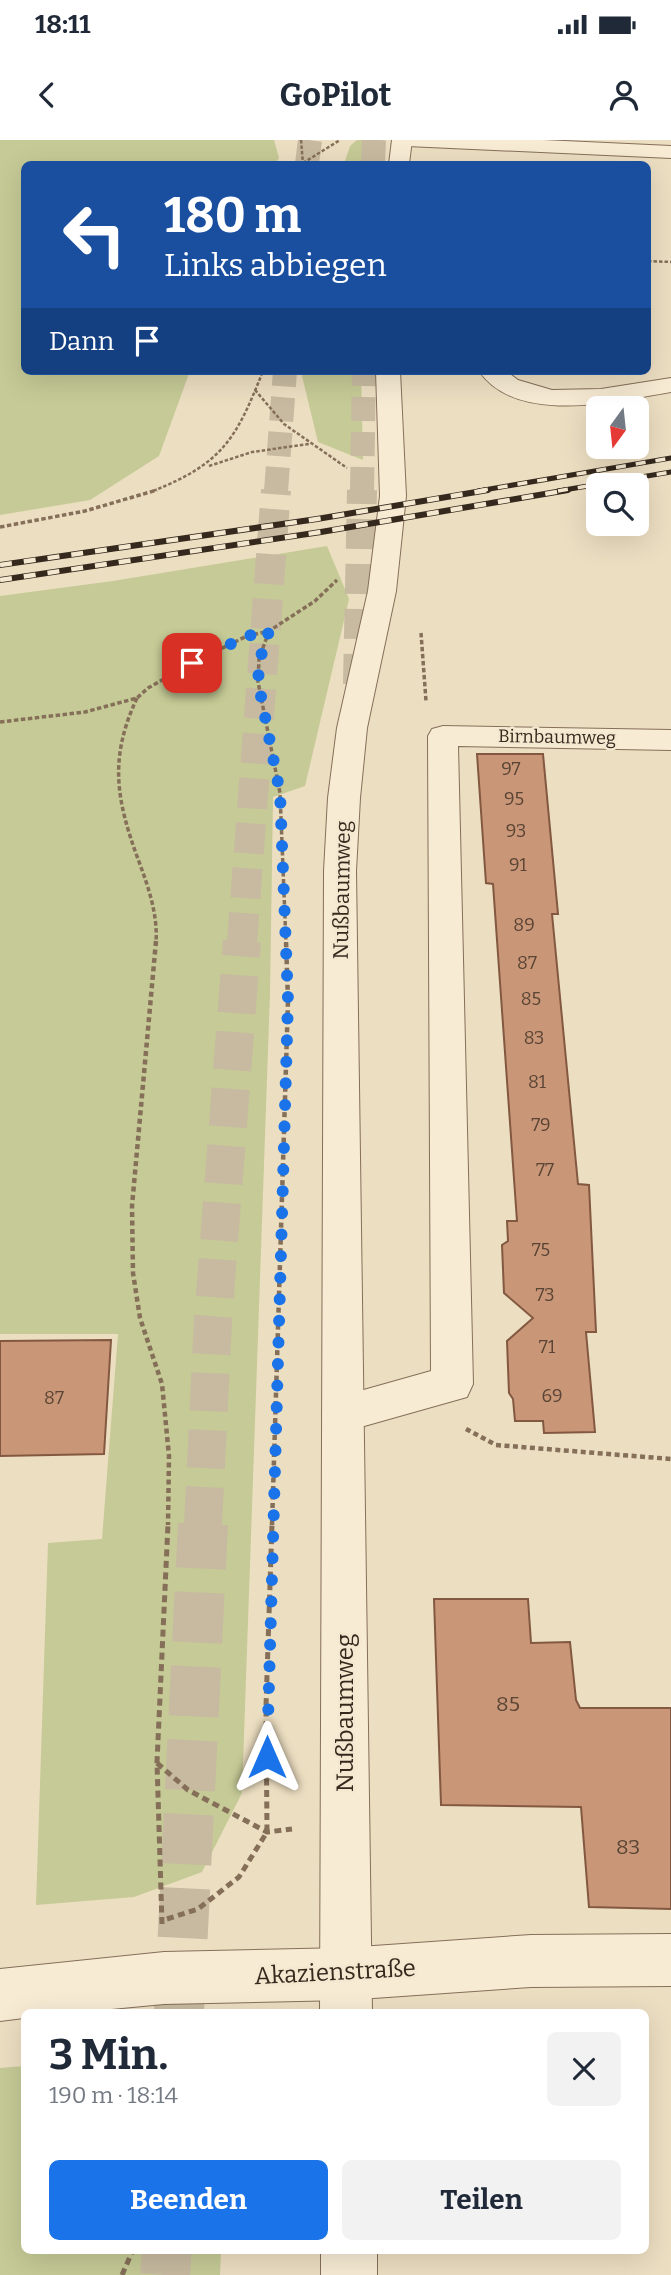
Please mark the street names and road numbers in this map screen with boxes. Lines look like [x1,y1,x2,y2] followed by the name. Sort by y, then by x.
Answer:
[498,725,616,749] street label: Birnbaumweg
[328,820,356,960] street label: Nußbaumweg
[331,1634,359,1792] street label: Nußbaumweg
[254,1954,416,1990] street label: Akazienstraße

